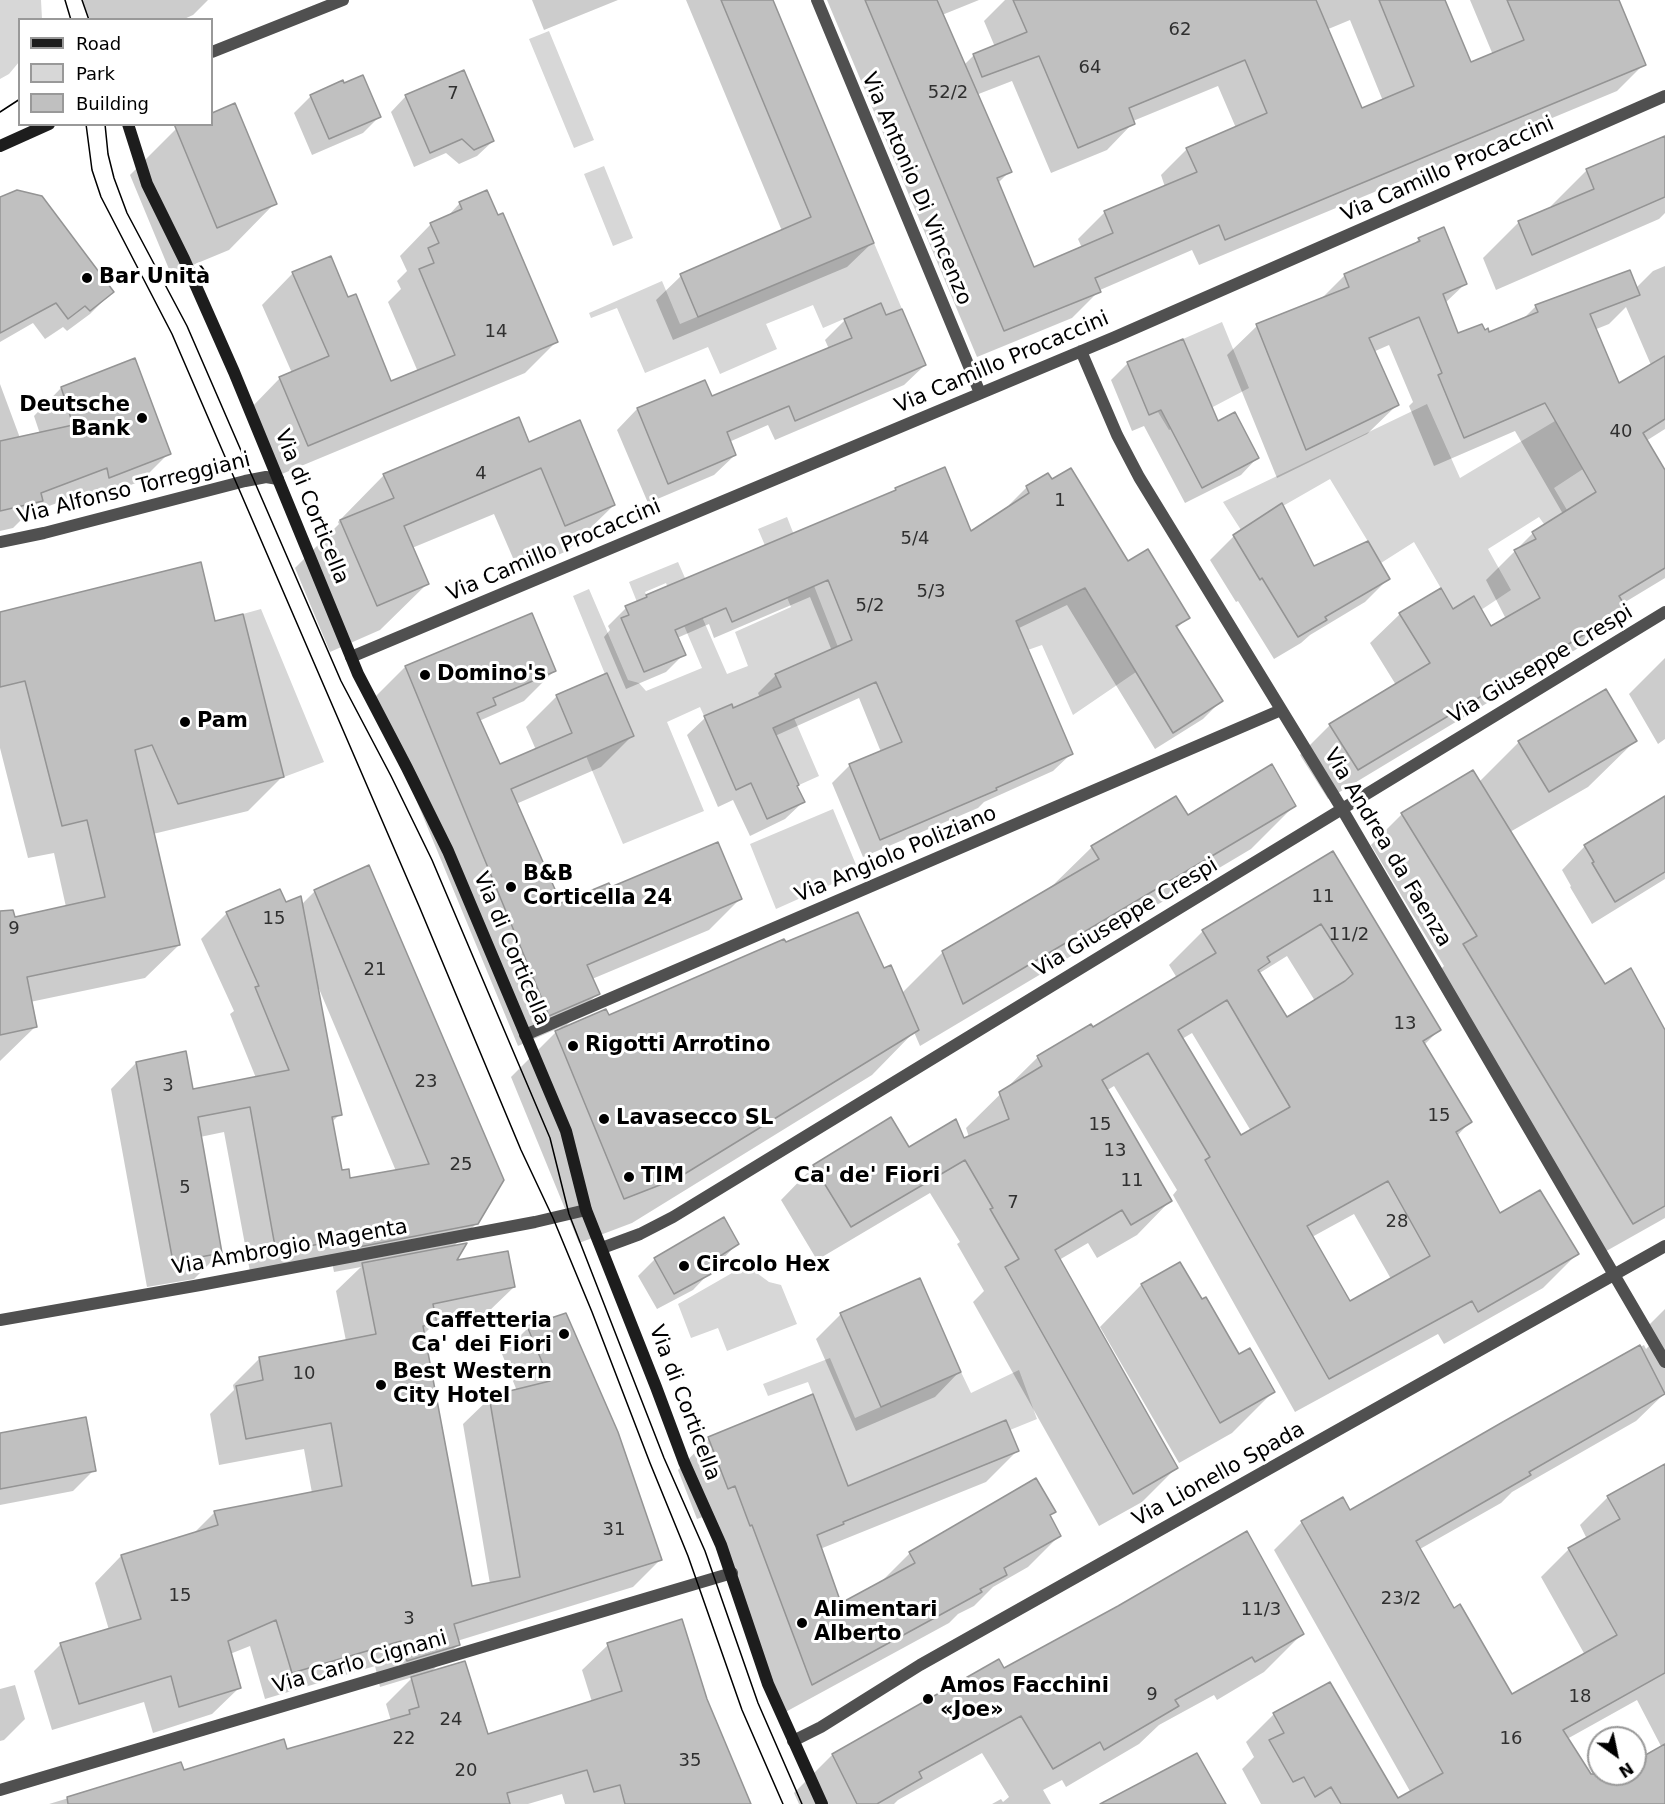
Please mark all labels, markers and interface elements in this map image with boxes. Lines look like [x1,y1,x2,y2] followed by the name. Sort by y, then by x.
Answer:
[18,18,213,126] legend
[1169,19,1191,41] house number: 62
[76,33,121,54] text: Road
[1079,57,1101,79] house number: 64
[76,63,115,84] text: Park
[856,69,976,309] street label: Via Antonio Di Vincenzo
[928,82,968,104] house number: 52/2
[447,83,459,105] house number: 7
[76,93,149,114] text: Building
[1338,112,1558,228] street label: Via Camillo Procaccini
[99,265,210,291] place label: Bar Unità
[80,271,94,285] marker: Bar Unità
[891,306,1113,420] street label: Via Camillo Procaccini
[485,321,507,343] house number: 14
[19,393,130,443] place label: Deutsche Bank
[135,411,149,425] marker: Deutsche Bank
[1610,421,1632,443] house number: 40
[269,426,353,588] street label: Via di Corticella
[15,448,253,530] street label: Via Alfonso Torreggiani
[475,463,487,485] house number: 4
[1054,490,1066,512] house number: 1
[443,494,665,608] street label: Via Camillo Procaccini
[901,528,929,550] house number: 5/4
[917,581,945,603] house number: 5/3
[856,595,884,617] house number: 5/2
[1444,600,1638,730] street label: Via Giuseppe Crespi
[437,662,546,688] place label: Domino's
[418,668,432,682] marker: Domino's
[197,709,248,735] place label: Pam
[178,715,192,729] marker: Pam
[1318,744,1456,952] street label: Via Andrea da Faenza
[791,801,1001,909] street label: Via Angiolo Poliziano
[1029,853,1223,983] street label: Via Giuseppe Crespi
[523,862,672,912] place label: B&B Corticella 24
[467,868,555,1030] street label: Via di Corticella
[504,880,518,894] marker: B&B Corticella 24
[1312,886,1334,908] house number: 11
[263,908,285,930] house number: 15
[8,918,20,940] house number: 9
[1329,924,1369,946] house number: 11/2
[364,959,386,981] house number: 21
[1394,1013,1416,1035] house number: 13
[585,1033,770,1059] place label: Rigotti Arrotino
[566,1039,580,1053] marker: Rigotti Arrotino
[415,1071,437,1093] house number: 23
[162,1075,174,1097] house number: 3
[1428,1105,1450,1127] house number: 15
[616,1106,773,1132] place label: Lavasecco SL
[597,1112,611,1126] marker: Lavasecco SL
[1089,1114,1111,1136] house number: 15
[1104,1140,1126,1162] house number: 13
[450,1154,472,1176] house number: 25
[794,1163,940,1189] district label: Ca' de' Fiori
[641,1164,684,1190] place label: TIM
[622,1170,636,1184] marker: TIM
[1121,1170,1143,1192] house number: 11
[179,1177,191,1199] house number: 5
[1007,1192,1019,1214] house number: 7
[1386,1211,1408,1233] house number: 28
[170,1215,410,1281] street label: Via Ambrogio Magenta
[696,1253,830,1279] place label: Circolo Hex
[677,1259,691,1273] marker: Circolo Hex
[411,1309,552,1359] place label: Caffetteria Ca' dei Fiori
[643,1322,725,1484] street label: Via di Corticella
[557,1327,571,1341] marker: Caffetteria Ca' dei Fiori
[393,1360,552,1410] place label: Best Western City Hotel
[293,1363,315,1385] house number: 10
[374,1378,388,1392] marker: Best Western City Hotel
[1129,1417,1309,1533] street label: Via Lionello Spada
[603,1519,625,1541] house number: 31
[169,1585,191,1607] house number: 15
[1381,1588,1421,1610] house number: 23/2
[814,1598,937,1648] place label: Alimentari Alberto
[1241,1599,1281,1621] house number: 11/3
[403,1608,415,1630] house number: 3
[795,1616,809,1630] marker: Alimentari Alberto
[270,1626,450,1700] street label: Via Carlo Cignani
[940,1674,1109,1724] place label: Amos Facchini «Joe»
[1146,1684,1158,1706] house number: 9
[1569,1686,1591,1708] house number: 18
[921,1692,935,1706] marker: Amos Facchini «Joe»
[440,1709,462,1731] house number: 24
[1587,1726,1647,1786] north arrow
[393,1728,415,1750] house number: 22
[1500,1728,1522,1750] house number: 16
[679,1750,701,1772] house number: 35
[1615,1758,1637,1781] text: N
[455,1760,477,1782] house number: 20

